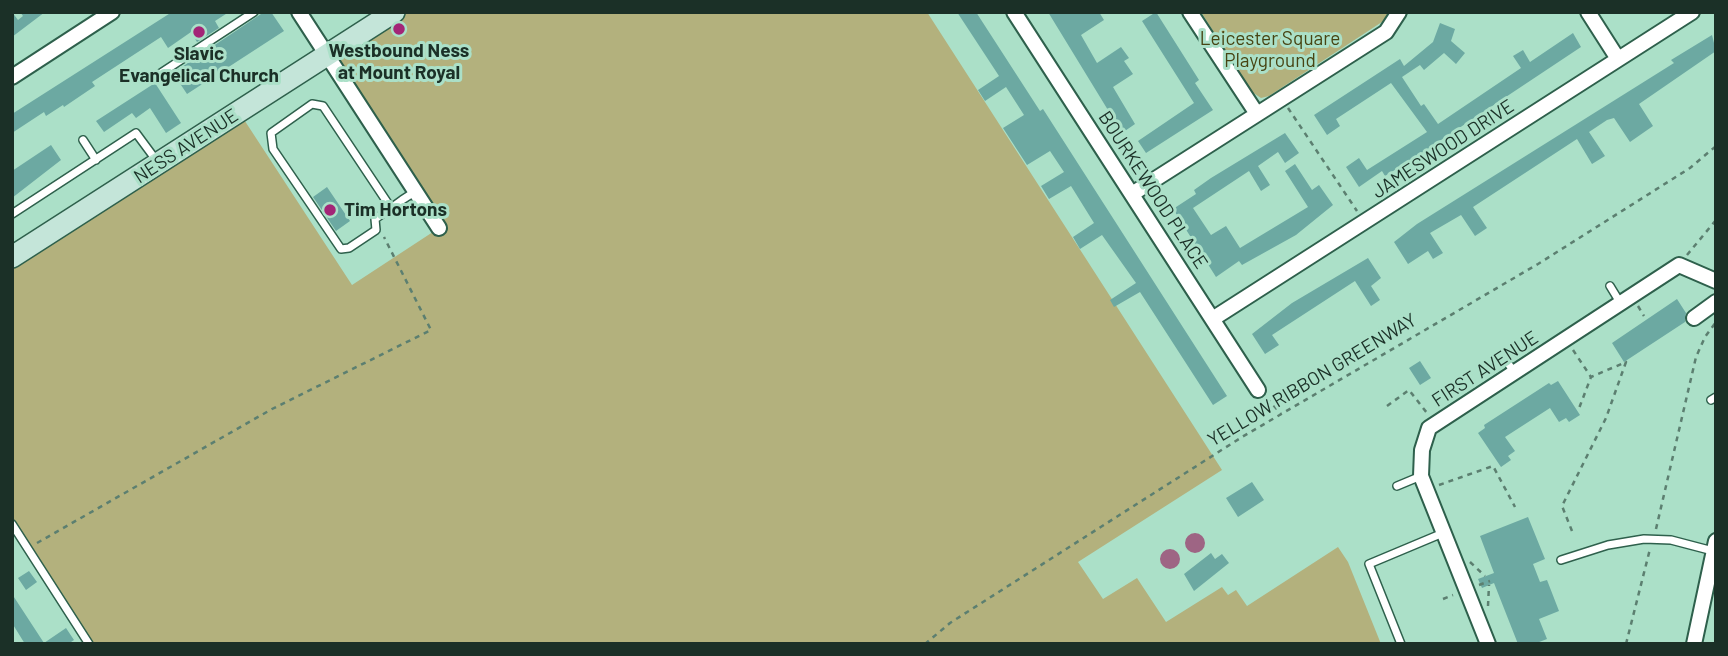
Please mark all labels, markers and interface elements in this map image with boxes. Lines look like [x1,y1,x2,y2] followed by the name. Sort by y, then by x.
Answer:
[391,21,407,37] marker: Westbound Ness at Mount Royal
[191,24,207,40] marker: Slavic Evangelical Church
[1200,28,1340,72] park label: Leicester Square Playground
[329,40,469,84] place label: Westbound Ness at Mount Royal
[119,43,279,87] place label: Slavic Evangelical Church
[1368,95,1518,203] street label: JAMESWOOD DRIVE
[130,104,242,188] street label: NESS AVENUE
[1093,107,1213,273] street label: BOURKEWOOD PLACE
[344,199,447,221] place label: Tim Hortons
[322,202,338,218] marker: Tim Hortons
[1204,309,1420,451] street label: YELLOW RIBBON GREENWAY
[1427,326,1543,412] street label: FIRST AVENUE

